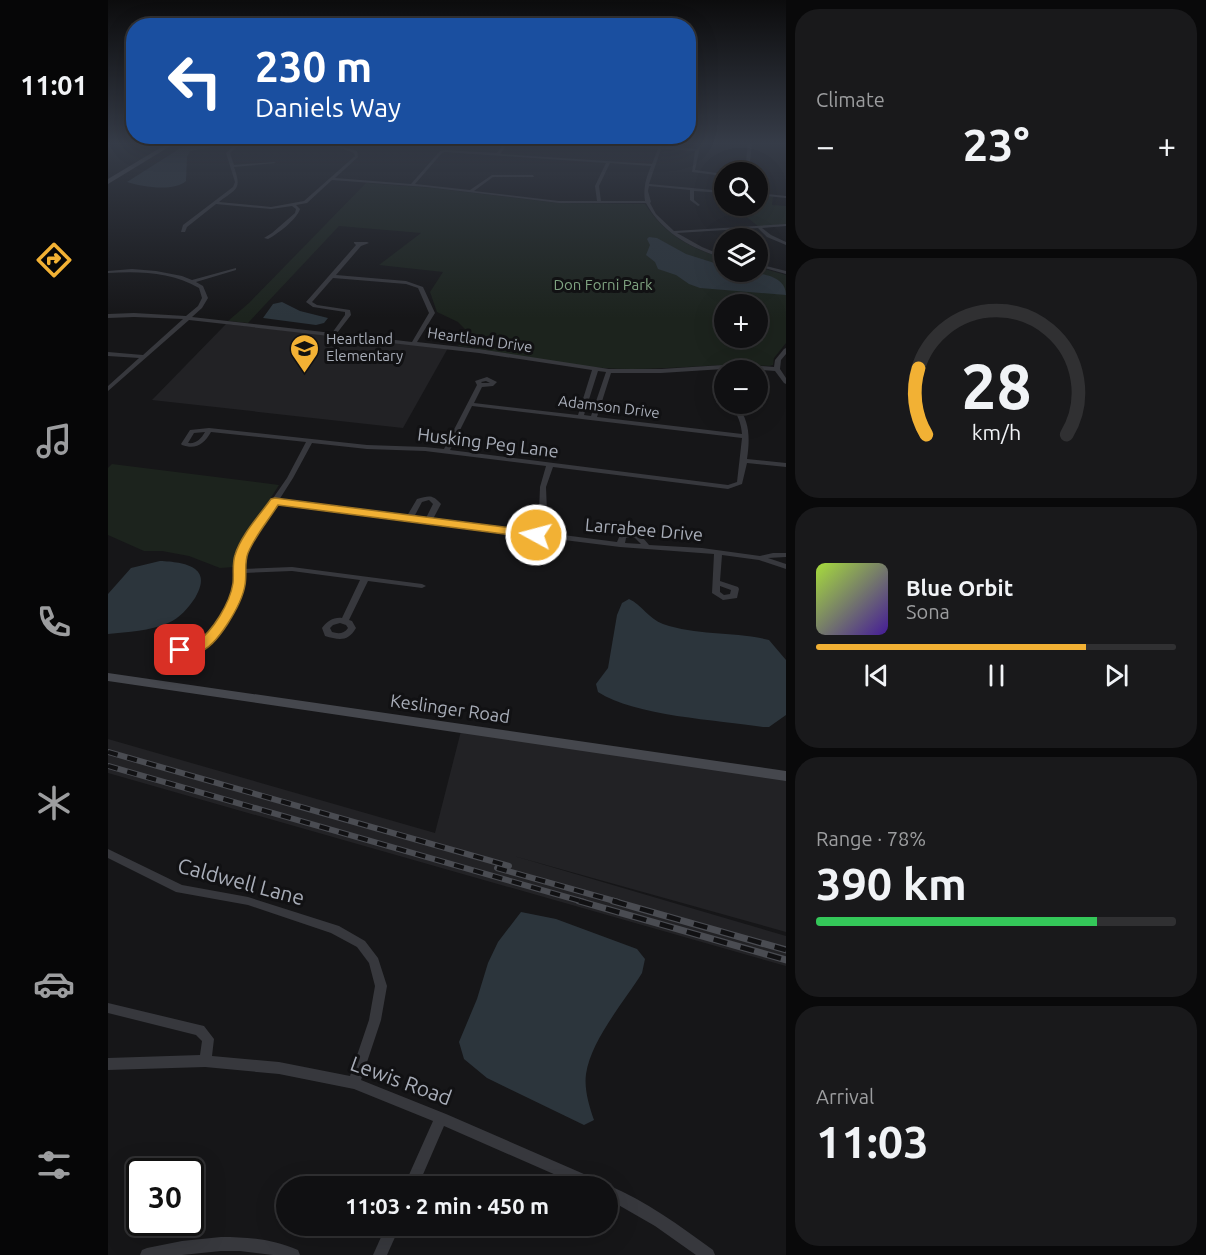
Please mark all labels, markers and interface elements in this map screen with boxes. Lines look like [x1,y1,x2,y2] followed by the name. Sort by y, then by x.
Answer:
[156,42,234,120] icon: left
[255,43,372,90] text: 230 m
[20,70,88,100] text: 11:01
[816,88,885,111] text: Climate
[255,92,401,122] text: Daniels Way
[963,119,1029,170] text: 23°
[816,127,835,164] text: −
[1157,127,1176,164] text: +
[714,162,768,414] map controls
[714,162,768,216] button: search
[714,228,768,282] button: layers
[33,239,75,281] icon: directions
[553,276,653,293] park label: Don Forni Park
[714,294,768,348] button: +
[426,324,534,355] street label: Heartland Drive
[326,330,403,364] place label: Heartland Elementary
[289,332,321,374] school or university icon: Heartland Elementary
[961,351,1031,421] text: 28
[714,360,768,414] button: −
[557,392,661,421] street label: Adamson Drive
[33,420,75,462] icon: music
[971,421,1021,445] text: km/h
[416,423,560,461] street label: Husking Peg Lane
[504,503,568,567] position arrow
[584,514,704,544] street label: Larrabee Drive
[906,575,1013,600] text: Blue Orbit
[906,600,950,623] text: Sona
[33,601,75,643] icon: phone
[154,624,205,675] pin
[163,633,196,666] icon: arrive
[860,659,893,692] icon: previous
[980,659,1013,692] icon: pause
[1100,659,1133,692] icon: next
[389,690,511,726] street label: Keslinger Road
[33,782,75,824] icon: climate
[816,827,926,850] text: Range · 78%
[175,853,307,909] street label: Caldwell Lane
[816,858,967,909] text: 390 km
[33,963,75,1005] icon: car
[347,1051,455,1109] street label: Lewis Road
[816,1085,874,1108] text: Arrival
[816,1116,929,1167] text: 11:03
[33,1144,75,1186] icon: filters
[126,1158,204,1236] speed limit sign: 30
[345,1193,549,1218] text: 11:03 · 2 min · 450 m

